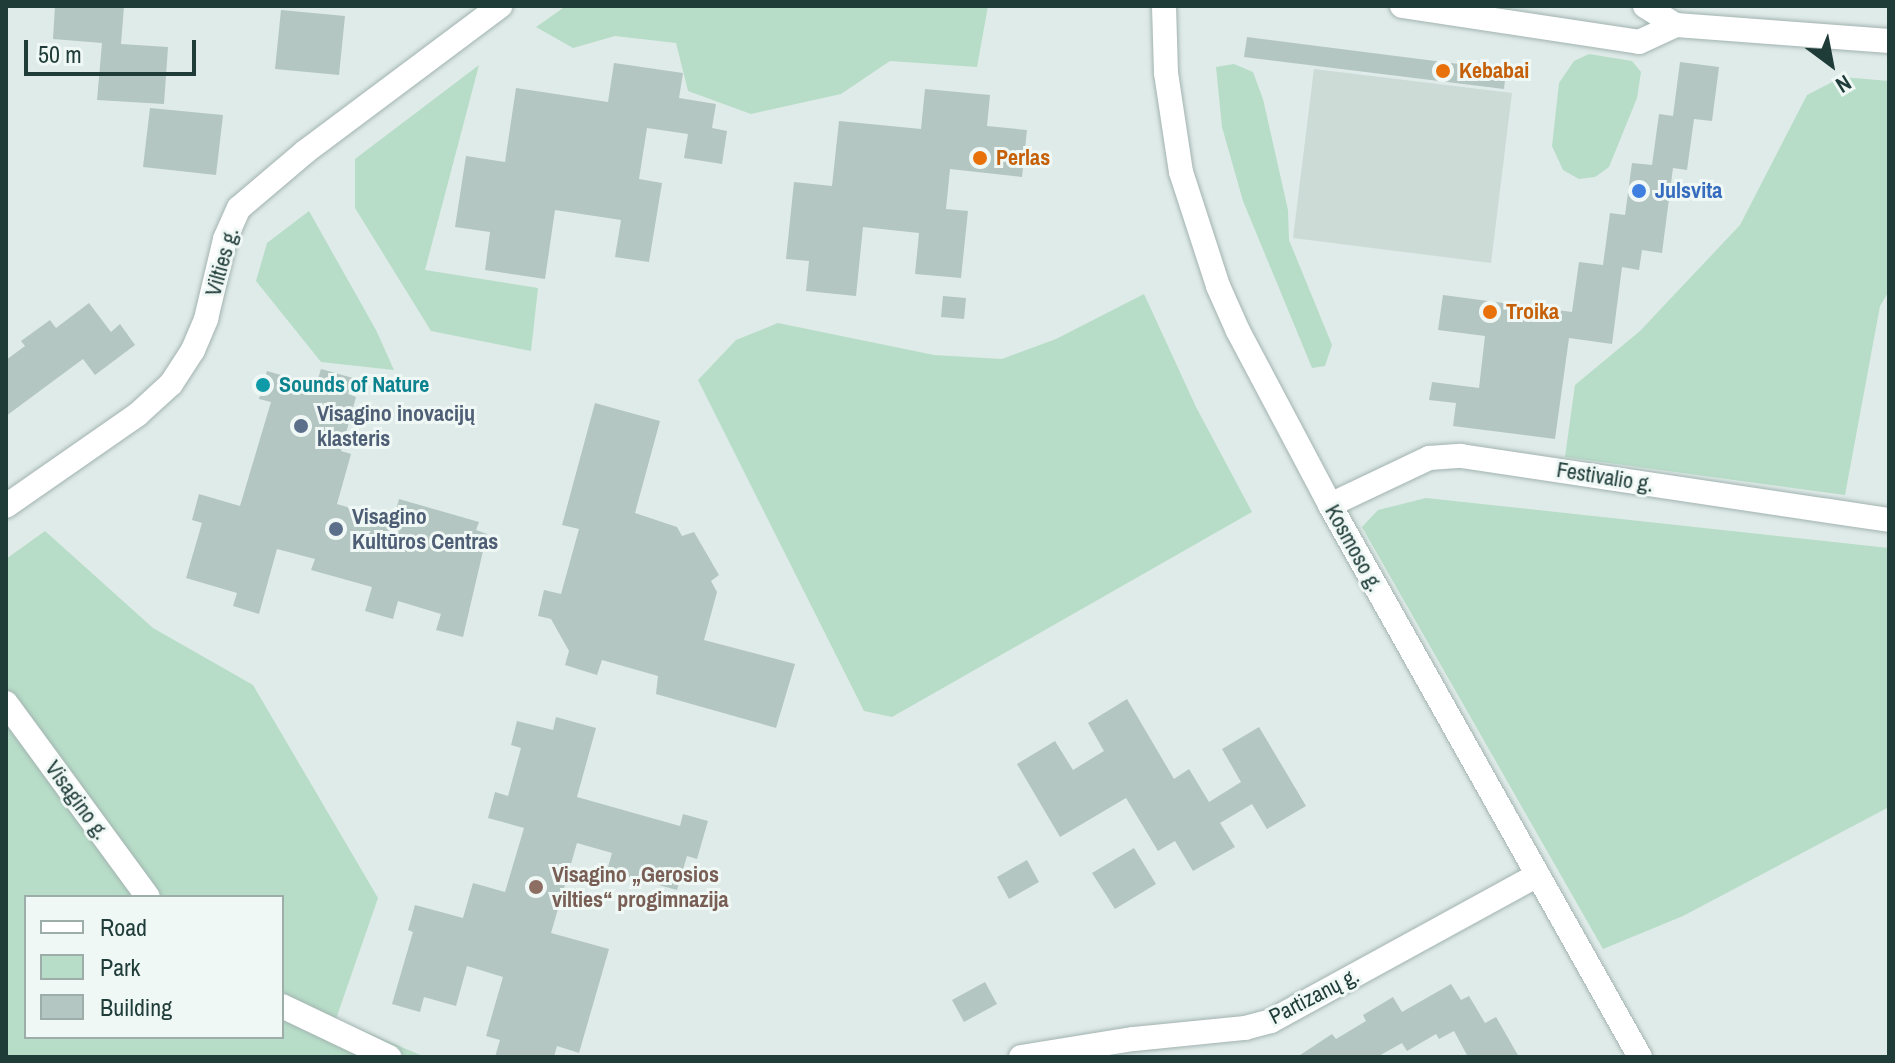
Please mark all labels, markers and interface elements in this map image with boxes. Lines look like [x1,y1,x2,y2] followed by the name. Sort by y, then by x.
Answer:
[28,24,200,74] scale bar
[1791,24,1871,104] north arrow
[38,38,82,70] text: 50 m
[1459,58,1529,84] place label: Kebabai
[1434,62,1452,80] marker: Kebabai
[1830,68,1857,101] text: N
[996,145,1050,171] place label: Perlas
[971,149,989,167] marker: Perlas
[1655,178,1722,204] place label: Julsvita
[1630,182,1648,200] marker: Julsvita
[200,225,244,299] street label: Vilties g.
[1506,299,1559,325] place label: Troika
[1481,303,1499,321] marker: Troika
[279,372,429,398] place label: Sounds of Nature
[254,376,272,394] marker: Sounds of Nature
[317,400,475,452] place label: Visagino inovacijų klasteris
[292,417,310,435] marker: Visagino inovacijų klasteris
[1555,456,1655,498] street label: Festivalio g.
[1319,500,1389,596] street label: Kosmoso g.
[352,503,498,554] place label: Visagino Kultūros Centras
[327,520,345,538] marker: Visagino Kultūros Centras
[40,755,114,845] street label: Visagino g.
[552,861,728,912] place label: Visagino „Gerosios vilties“ progimnazija
[527,878,545,896] marker: Visagino „Gerosios vilties“ progimnazija
[24,895,284,1039] legend
[100,911,147,943] text: Road
[100,951,140,983] text: Park
[1265,962,1363,1030] street label: Partizanų g.
[100,991,172,1023] text: Building

